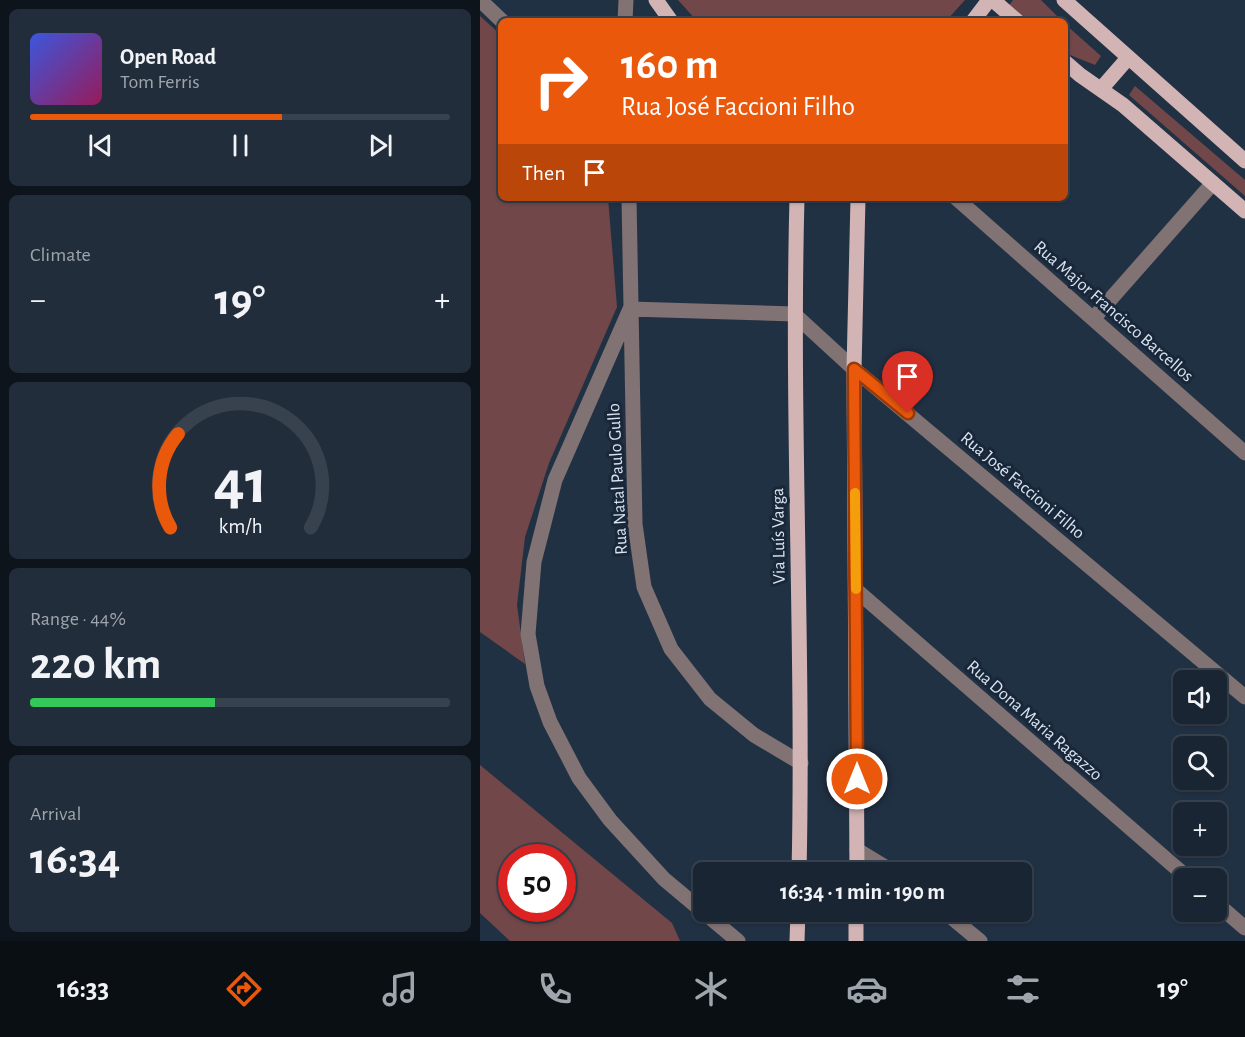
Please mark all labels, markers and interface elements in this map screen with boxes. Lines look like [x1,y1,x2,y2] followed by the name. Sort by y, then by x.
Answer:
[522,42,600,120] icon: right
[621,44,719,86] text: 160 m
[120,46,216,68] text: Open Road
[120,72,200,92] text: Tom Ferris
[621,93,855,120] text: Rua José Faccioni Filho
[84,129,117,162] icon: previous
[224,129,257,162] icon: pause
[364,129,397,162] icon: next
[578,156,611,189] icon: arrive
[522,162,566,184] text: Then
[1030,238,1197,386] street label: Rua Major Francisco Barcellos
[30,245,91,265] text: Climate
[214,278,266,323] text: 19°
[30,284,46,317] text: −
[434,284,450,317] text: +
[882,351,933,413] pin
[891,360,924,393] icon: arrive
[605,403,631,555] street label: Rua Natal Paulo Gullo
[957,429,1088,543] street label: Rua José Faccioni Filho
[213,452,267,514] text: 41
[769,488,789,584] street label: Via Luís Varga
[218,516,262,537] text: km/h
[30,609,126,629] text: Range · 44%
[30,642,161,687] text: 220 km
[963,657,1106,784] street label: Rua Dona Maria Ragazzo
[1173,670,1227,922] map controls
[1173,670,1227,724] button: sound
[1173,736,1227,790] button: search
[825,747,889,811] position arrow
[1173,802,1227,856] button: +
[30,804,81,824] text: Arrival
[30,837,120,882] text: 16:34
[498,844,576,922] speed limit sign: 50
[1173,868,1227,922] button: −
[780,881,945,903] text: 16:34 · 1 min · 190 m
[223,968,265,1010] icon: directions
[379,968,421,1010] icon: music
[534,968,576,1010] icon: phone
[690,968,732,1010] icon: climate
[846,968,888,1010] icon: car
[1002,968,1044,1010] icon: filters
[57,975,109,1002] text: 16:33
[1157,975,1188,1002] text: 19°

